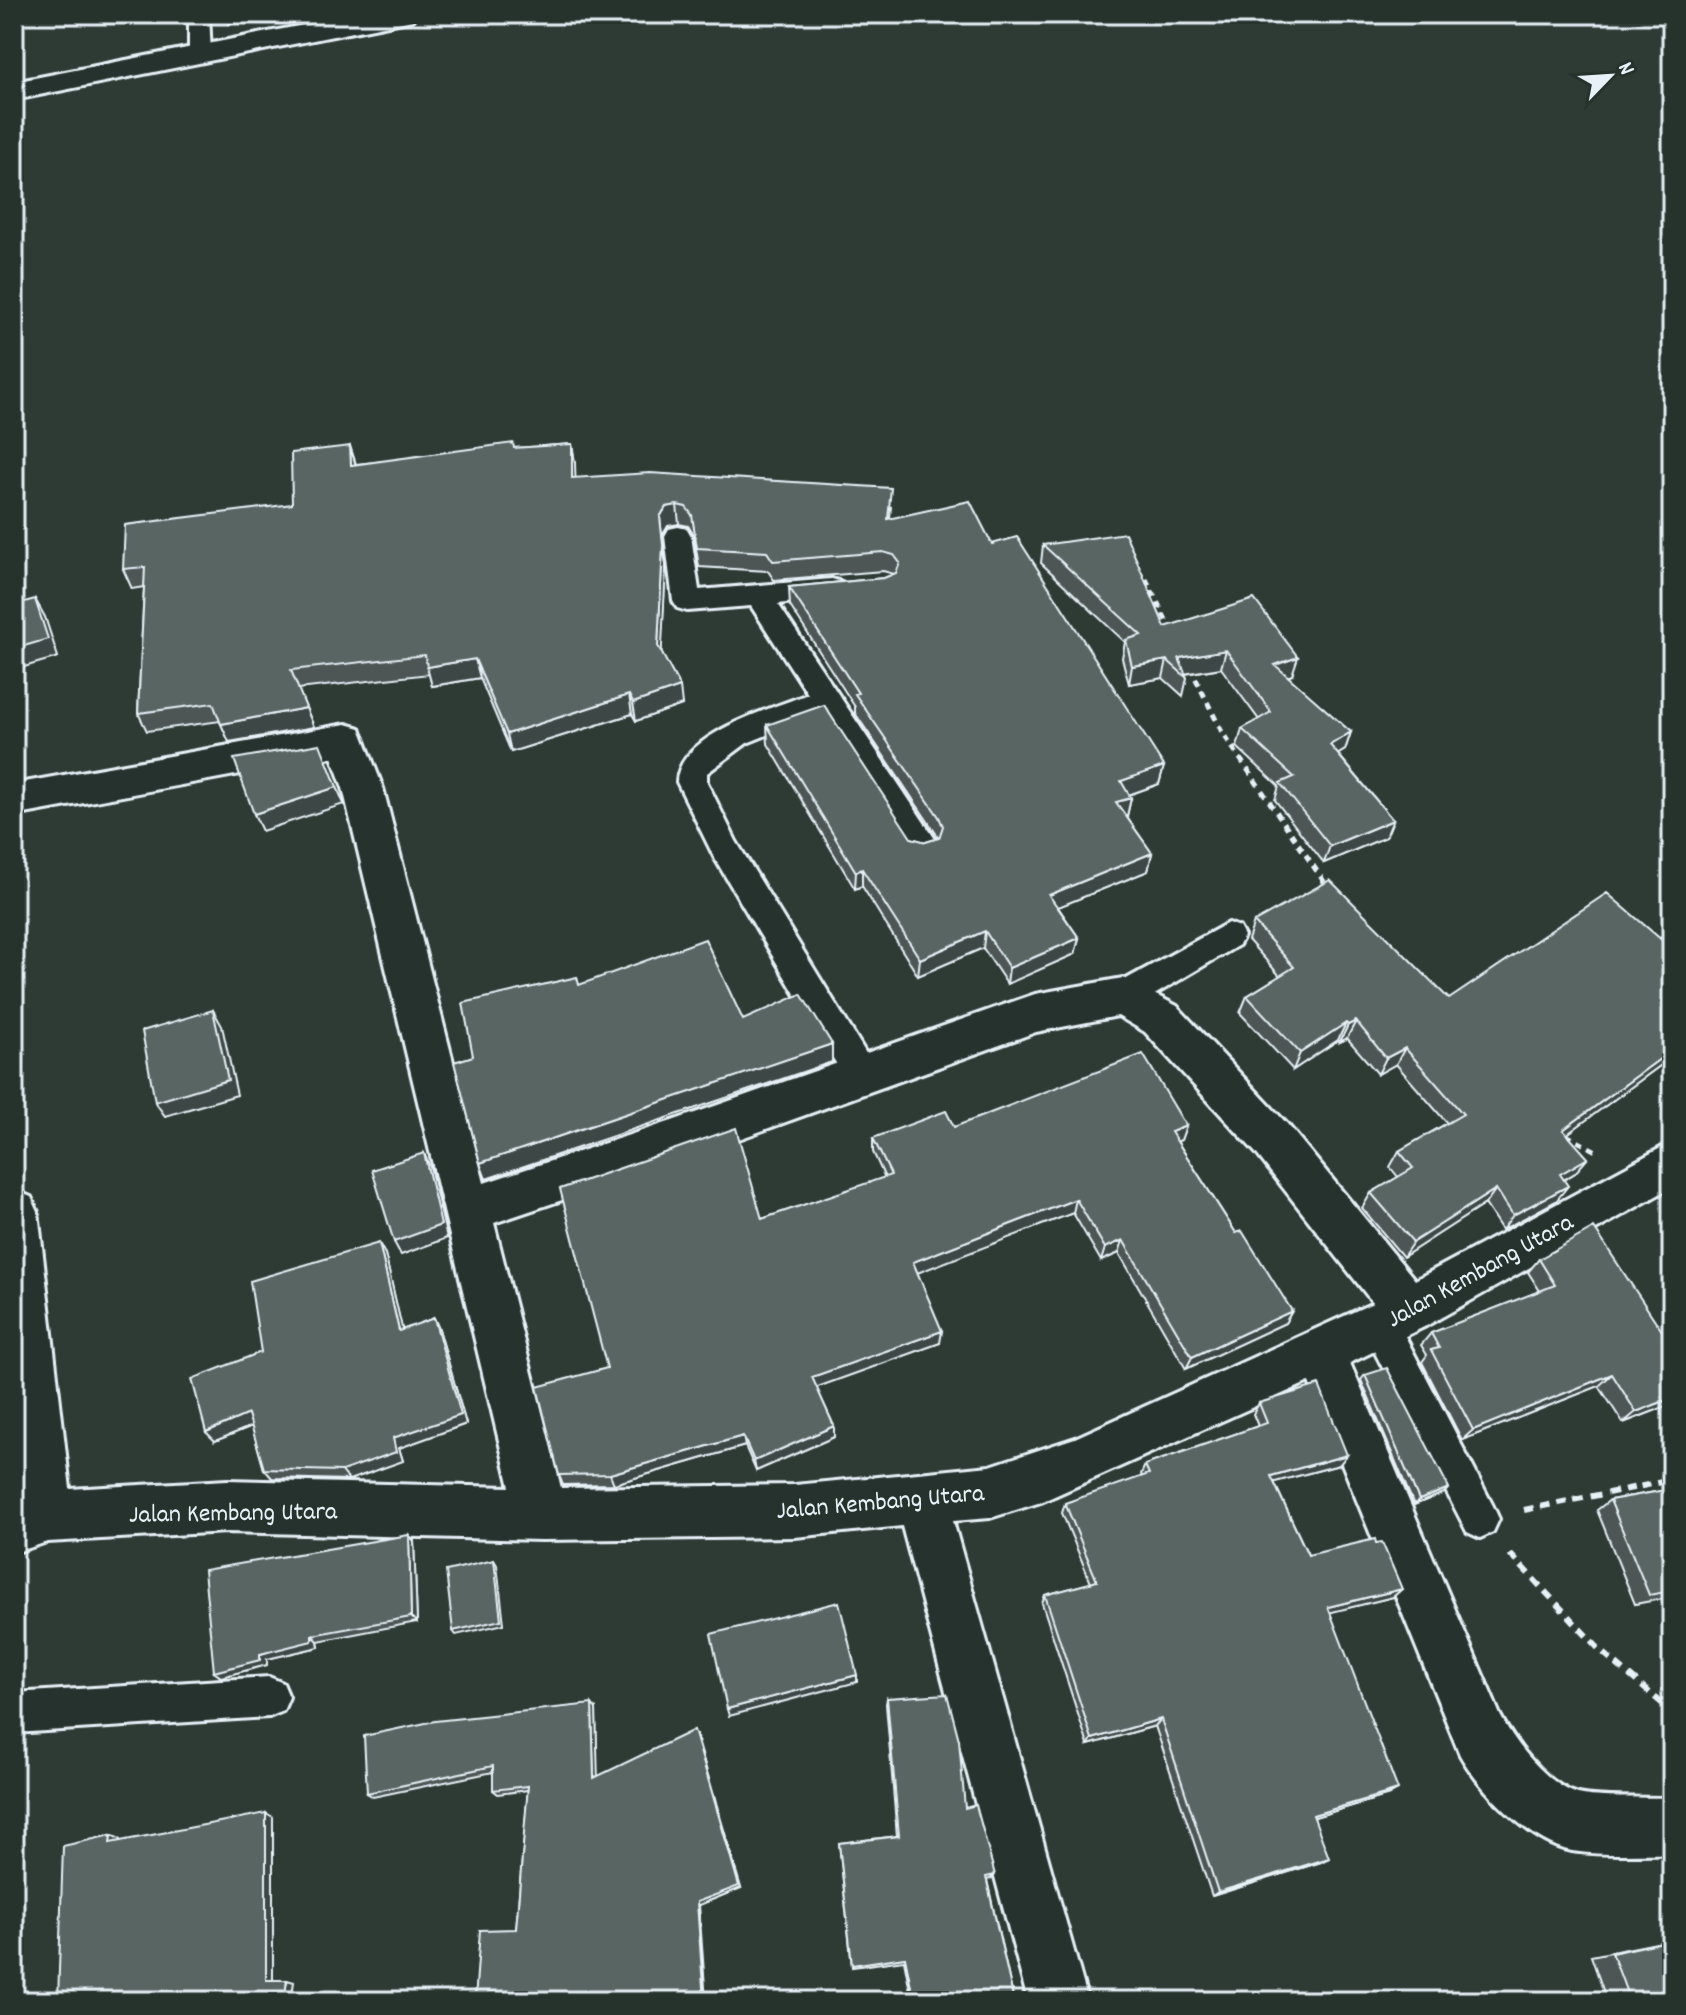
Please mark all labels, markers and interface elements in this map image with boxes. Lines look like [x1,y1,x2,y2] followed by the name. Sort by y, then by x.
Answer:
[1570,36,1650,116] north arrow
[1609,58,1641,81] text: N
[1381,1205,1581,1339] street label: Jalan Kembang Utara
[775,1476,986,1531] street label: Jalan Kembang Utara
[129,1494,338,1535] street label: Jalan Kembang Utara

